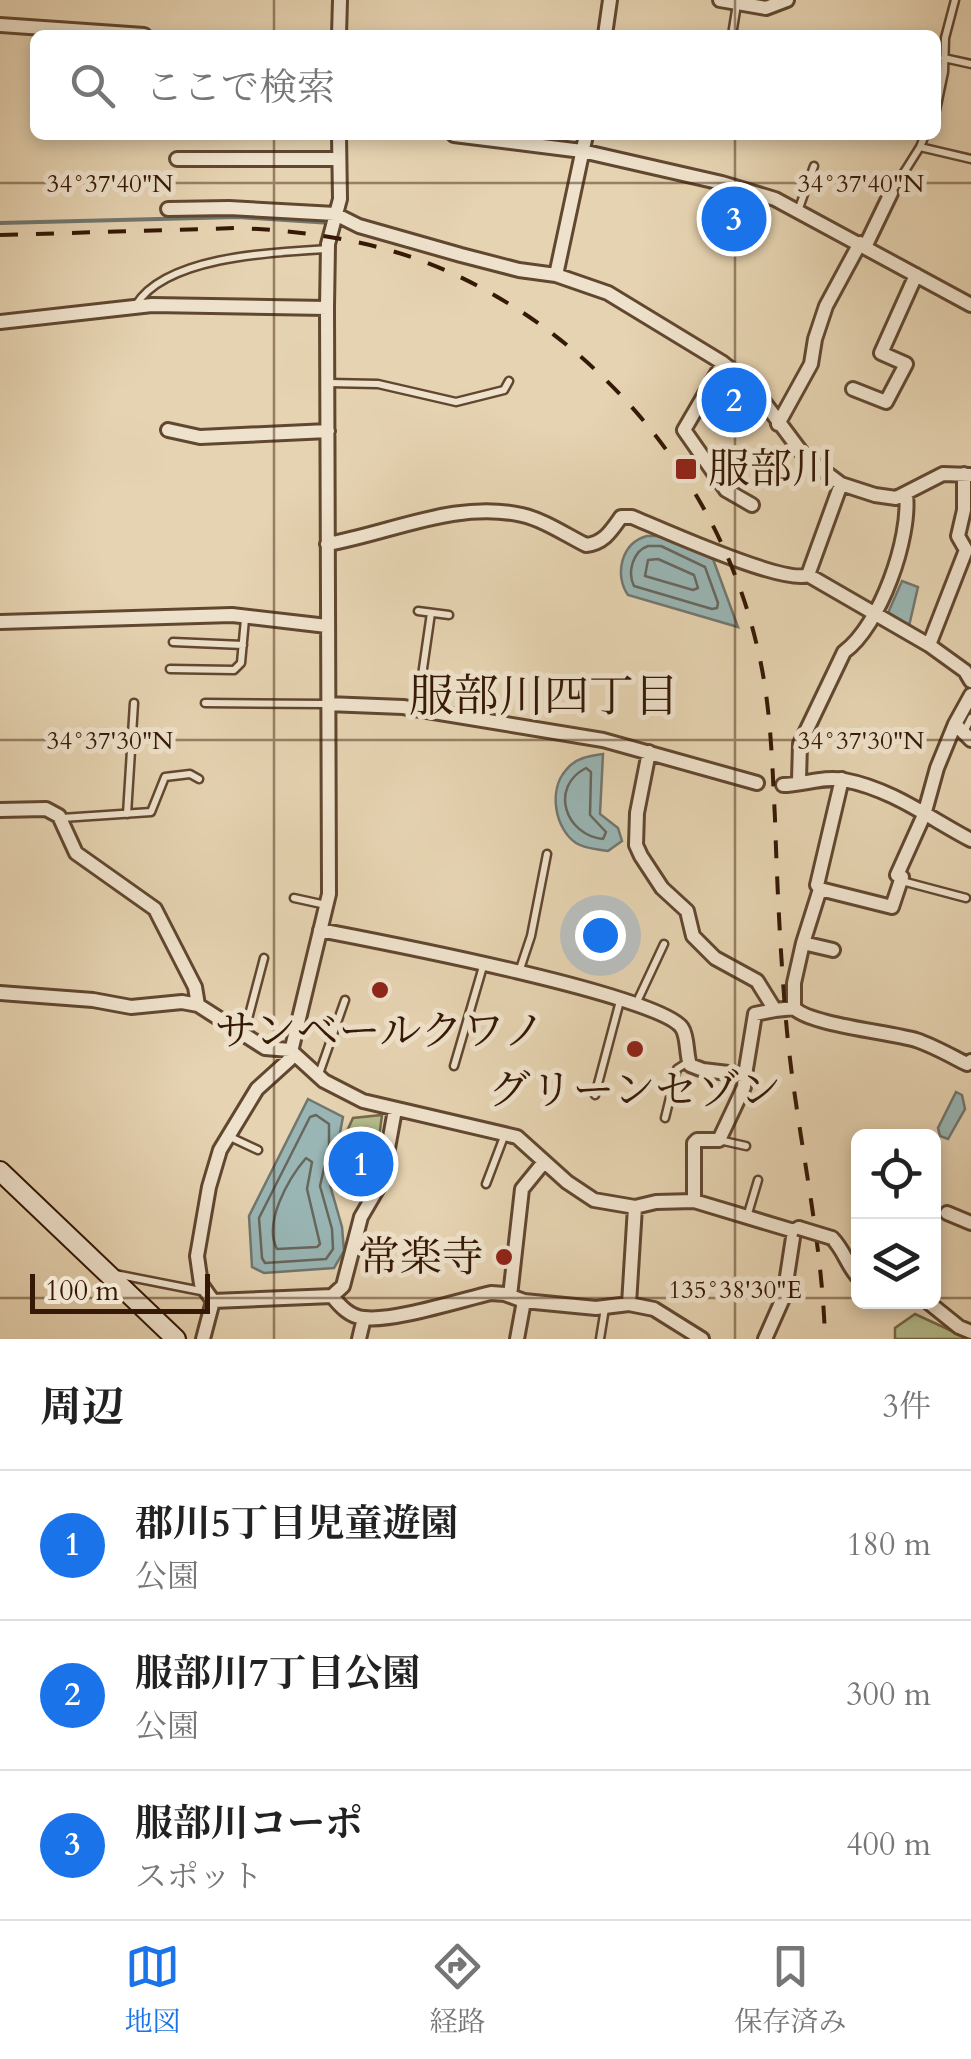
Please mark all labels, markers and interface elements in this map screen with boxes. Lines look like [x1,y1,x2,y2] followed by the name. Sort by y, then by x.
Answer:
[30,30,941,140] search box
[65,58,120,113] icon: search
[145,62,335,114] text: ここで検索
[47,167,173,201] text: 34°37'40"N
[798,167,924,201] text: 34°37'40"N
[702,182,766,256] pin: 3
[702,362,766,438] pin: 2
[708,441,834,498] place label: 服部川
[673,456,699,482] marker: 服部川
[409,666,679,727] district label: 服部川四丁目
[47,724,173,758] text: 34°37'30"N
[798,724,924,758] text: 34°37'30"N
[575,910,626,961] your location
[369,979,391,1001] marker: サンベールクワノ
[215,1003,545,1060] place label: サンベールクワノ
[624,1038,646,1060] marker: グリーンセゾン
[488,1062,782,1119] place label: グリーンセゾン
[328,1126,394,1202] pin: 1
[851,1129,941,1309] map controls
[851,1129,941,1219] button: locate
[851,1219,941,1309] button: layers
[358,1229,484,1286] place label: 常楽寺
[493,1246,515,1268] marker: 常楽寺
[30,1269,210,1314] scale bar
[45,1272,119,1310] text: 100 m
[668,1273,802,1307] text: 135°38'30"E
[40,1379,124,1436] text: 周辺
[883,1385,931,1429] text: 3件
[135,1498,458,1550] text: 郡川5丁目児童遊園
[64,1523,81,1567] text: 1
[846,1523,931,1567] text: 180 m
[135,1555,199,1599] text: 公園
[135,1648,420,1700] text: 服部川7丁目公園
[64,1673,81,1717] text: 2
[846,1673,931,1717] text: 300 m
[135,1705,199,1749] text: 公園
[135,1798,363,1850] text: 服部川コーポ
[64,1823,81,1867] text: 3
[846,1823,931,1867] text: 400 m
[135,1855,263,1899] text: スポット
[124,1939,181,2041] tab: 地図
[429,1939,486,2041] tab: 経路
[734,1939,847,2041] tab: 保存済み

